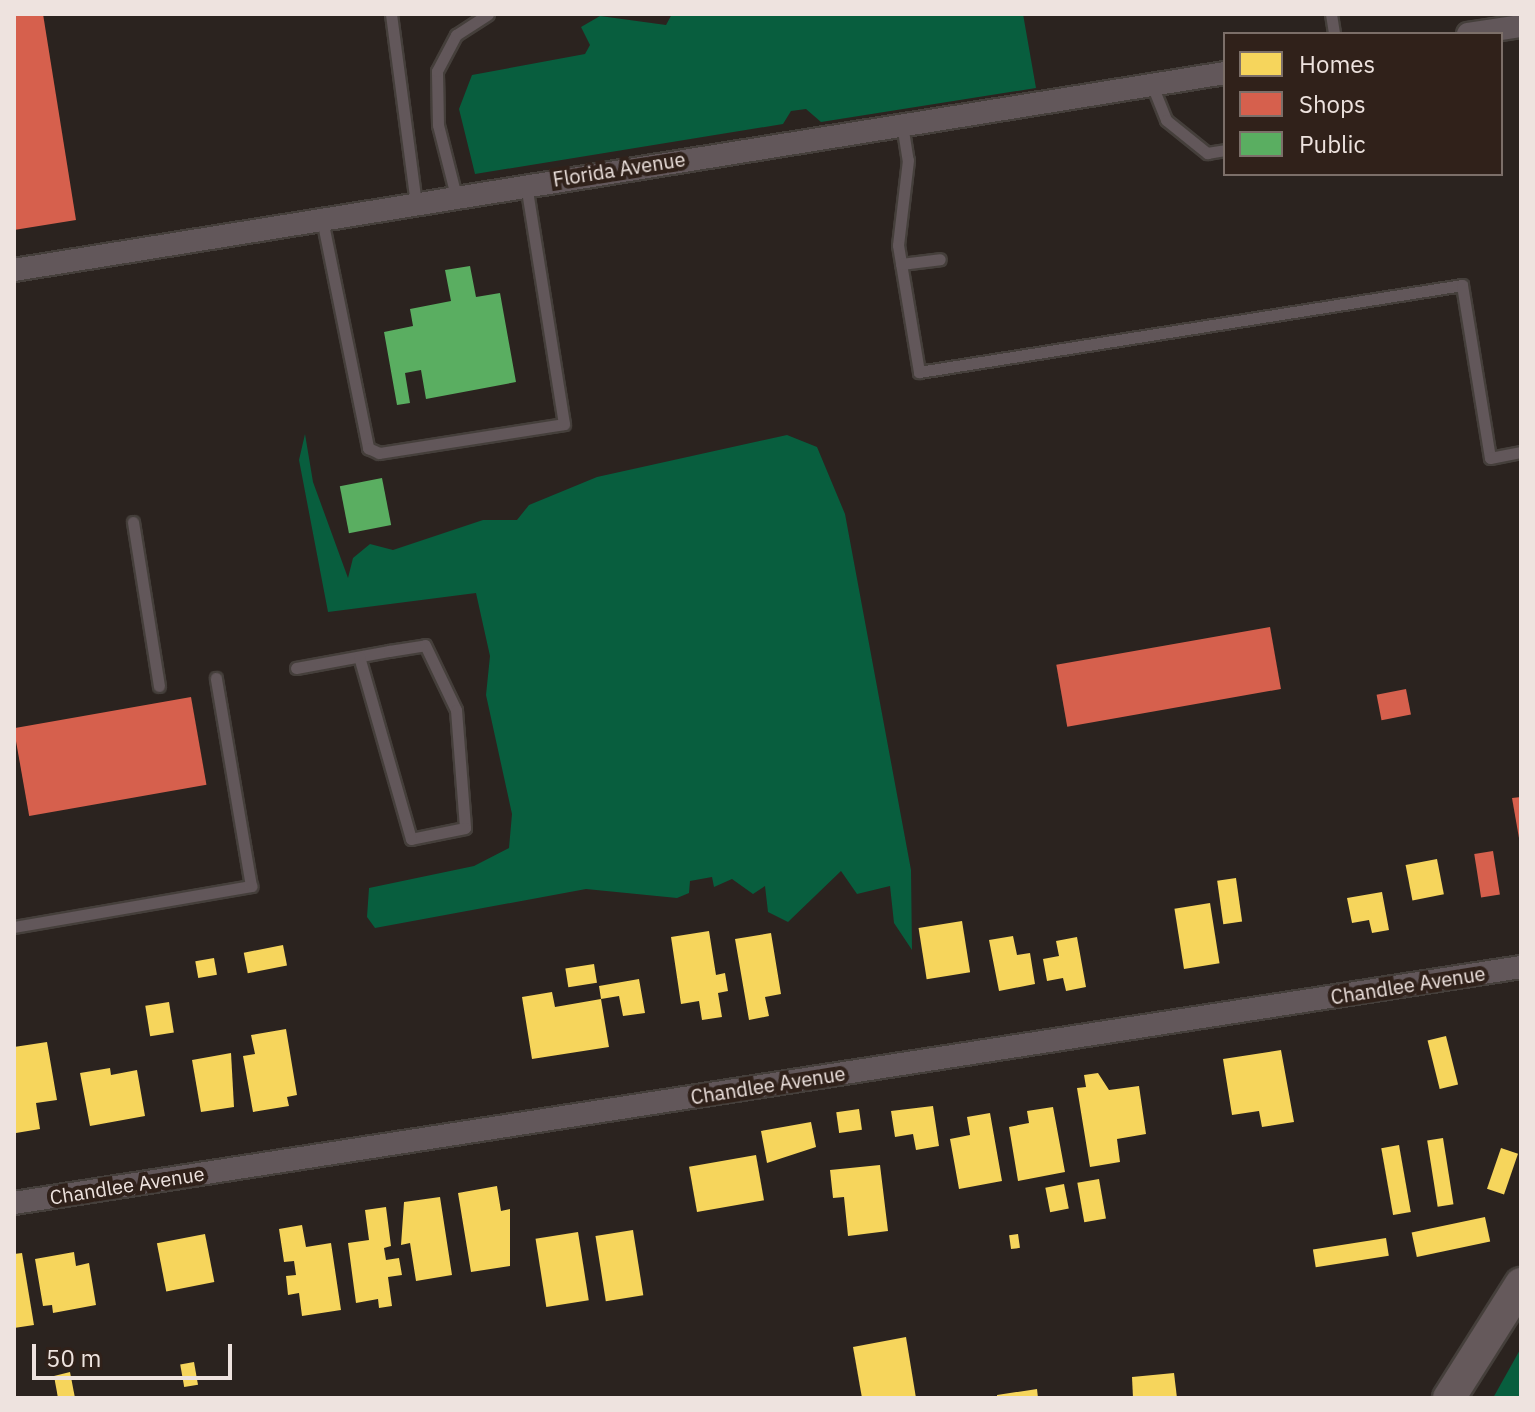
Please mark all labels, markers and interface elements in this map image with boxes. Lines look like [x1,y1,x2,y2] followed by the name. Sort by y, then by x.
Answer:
[1223,32,1503,176] legend
[1299,48,1375,80] text: Homes
[1299,88,1366,120] text: Shops
[1299,128,1366,160] text: Public
[551,147,687,191] street label: Florida Avenue
[1329,961,1487,1009] street label: Chandlee Avenue
[689,1061,847,1109] street label: Chandlee Avenue
[48,1161,206,1209] street label: Chandlee Avenue
[36,1328,236,1378] scale bar
[46,1342,101,1374] text: 50 m

